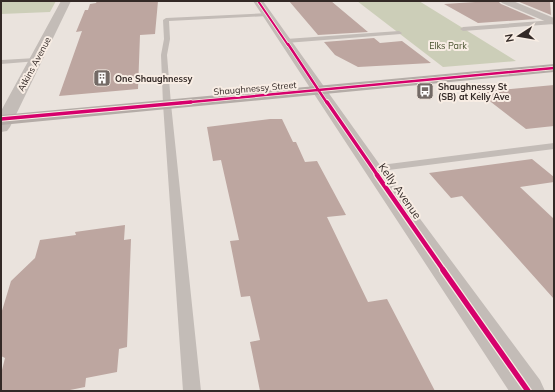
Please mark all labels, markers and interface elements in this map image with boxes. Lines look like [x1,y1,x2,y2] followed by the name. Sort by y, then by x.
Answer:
[499,16,539,56] north arrow
[502,33,517,44] text: N
[15,35,53,93] street label: Atkins Avenue
[429,40,467,51] park label: Elks Park
[92,68,112,88] building icon: One Shaughnessy
[115,73,192,85] place label: One Shaughnessy
[213,79,297,98] street label: Shaughnessy Street
[415,81,435,101] bus stop icon: Shaughnessy St (SB) at Kelly Ave
[438,81,510,103] place label: Shaughnessy St (SB) at Kelly Ave
[376,160,424,222] street label: Kelly Avenue

